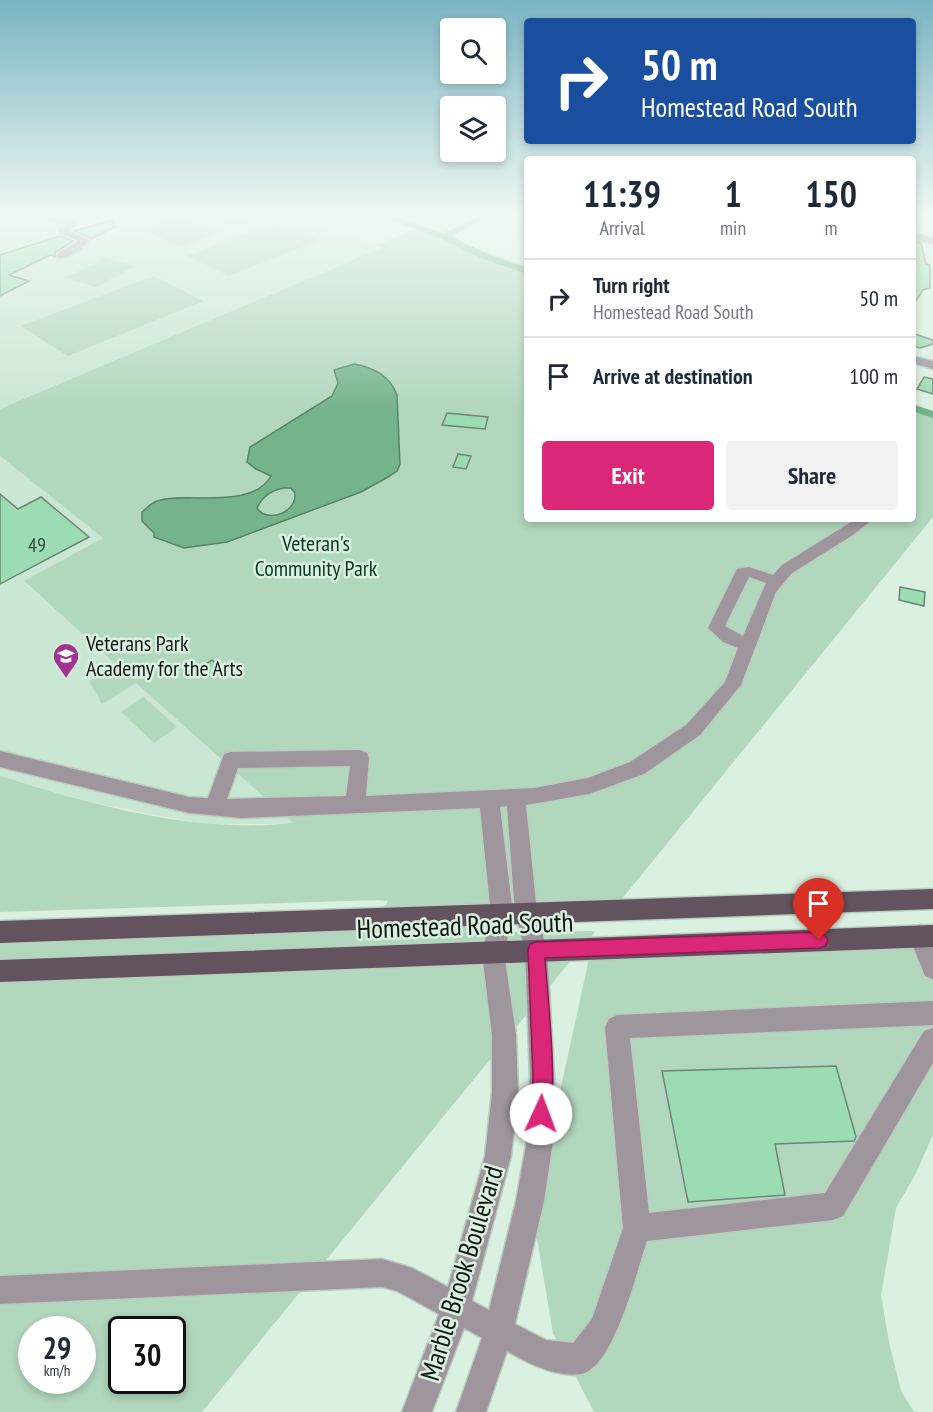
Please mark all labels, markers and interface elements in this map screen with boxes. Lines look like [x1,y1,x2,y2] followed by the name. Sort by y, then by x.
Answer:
[440,18,506,162] map controls
[440,18,506,84] button: search
[641,37,718,92] text: 50 m
[542,42,620,120] icon: right
[641,90,858,124] text: Homestead Road South
[440,96,506,162] button: layers
[583,170,661,217] text: 11:39
[724,170,742,217] text: 1
[805,170,857,217] text: 150
[599,215,645,241] text: Arrival
[720,215,746,241] text: min
[825,215,838,241] text: m
[593,271,670,299] text: Turn right
[542,282,575,315] icon: right
[859,284,898,312] text: 50 m
[593,299,753,325] text: Homestead Road South
[542,360,575,393] icon: arrive
[593,362,753,390] text: Arrive at destination
[849,362,898,390] text: 100 m
[542,441,714,510] button: Exit
[726,441,898,510] button: Share
[255,529,378,582] park label: Veteran's Community Park
[28,532,46,558] house number: 49
[85,629,243,682] place label: Veterans Park Academy for the Arts
[51,641,81,679] school or university icon: Veterans Park Academy for the Arts
[793,878,844,940] pin
[802,887,835,920] icon: arrive
[356,904,574,946] street label: Homestead Road South
[509,1082,573,1146] position arrow
[412,1162,510,1384] street label: Marble Brook Boulevard
[108,1316,186,1394] speed limit sign: 30
[43,1328,71,1367] text: 29
[44,1361,70,1380] text: km/h

